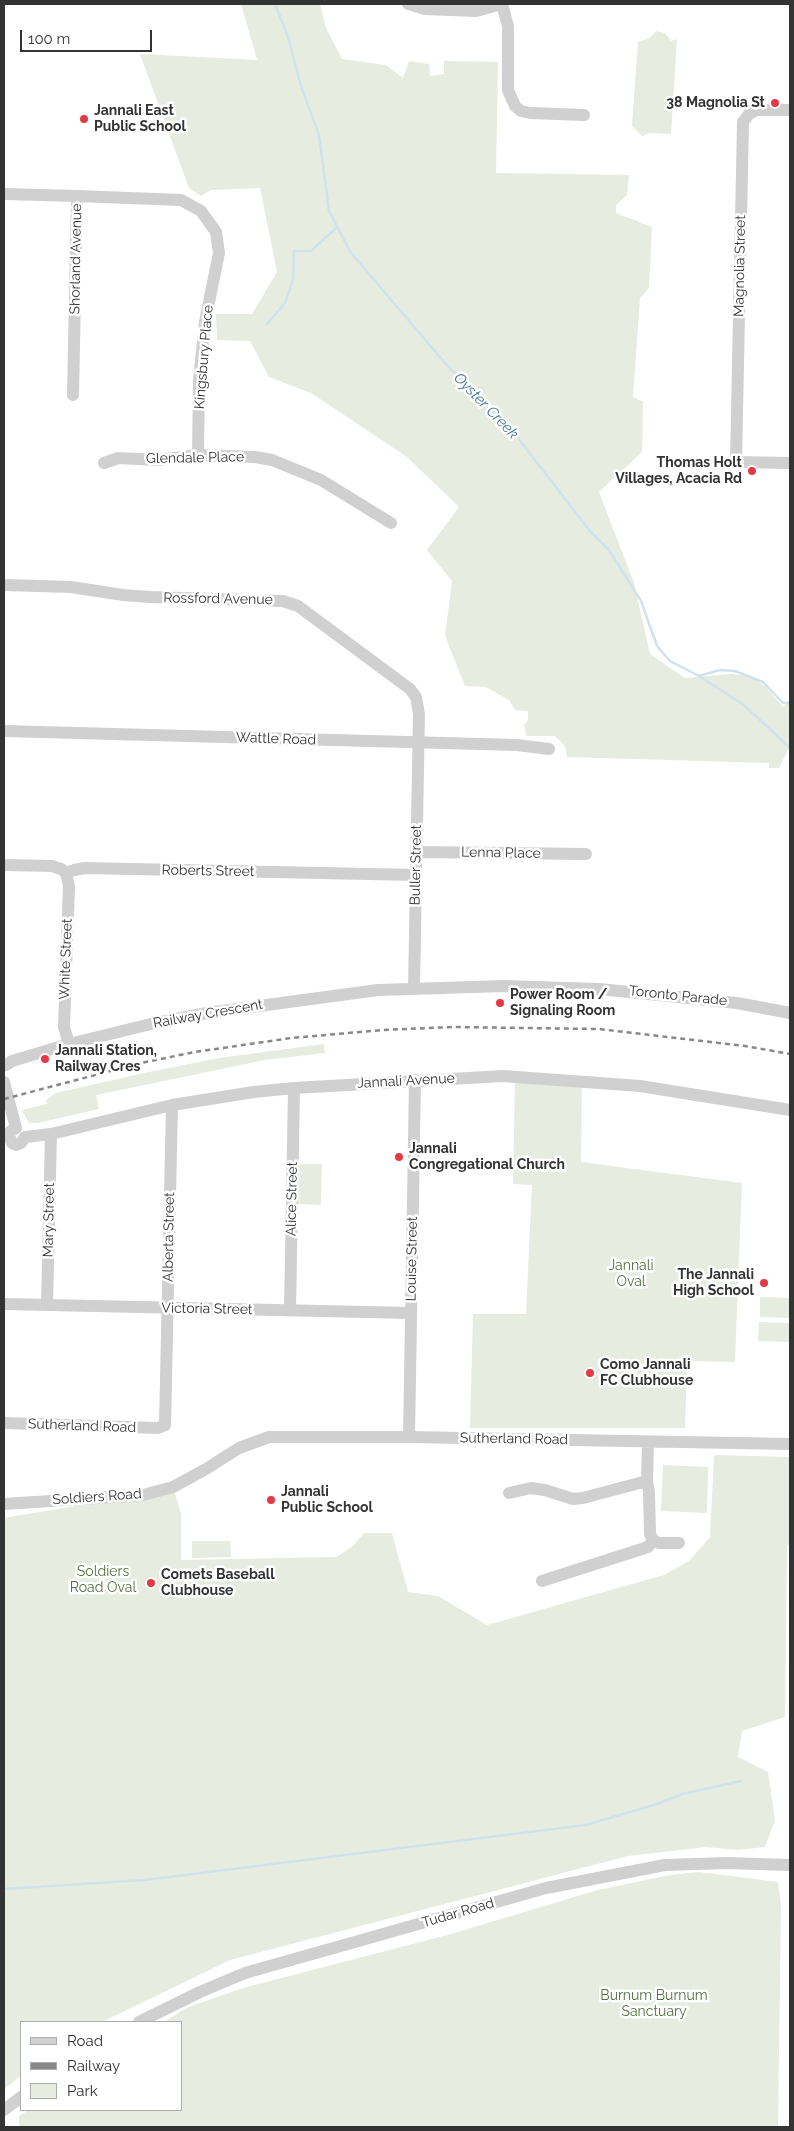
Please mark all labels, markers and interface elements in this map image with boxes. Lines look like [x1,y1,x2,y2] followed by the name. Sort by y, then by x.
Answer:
[22,20,155,52] scale bar
[28,30,70,48] text: 100 m
[666,95,765,111] place label: 38 Magnolia St
[769,97,781,109] marker: 38 Magnolia St
[94,103,186,136] place label: Jannali East Public School
[78,113,90,125] marker: Jannali East Public School
[67,203,85,315] street label: Shorland Avenue
[731,215,749,317] street label: Magnolia Street
[191,304,217,410] street label: Kingsbury Place
[450,369,522,443] water label: Oyster Creek
[146,449,244,467] street label: Glendale Place
[615,455,742,488] place label: Thomas Holt Villages, Acacia Rd
[746,465,758,477] marker: Thomas Holt Villages, Acacia Rd
[163,590,273,608] street label: Rossford Avenue
[236,729,316,749] street label: Wattle Road
[407,824,425,906] street label: Buller Street
[461,844,541,862] street label: Lenna Place
[161,862,255,880] street label: Roberts Street
[56,918,76,1000] street label: White Street
[628,982,728,1010] street label: Toronto Parade
[510,987,615,1020] place label: Power Room / Signaling Room
[152,996,264,1032] street label: Railway Crescent
[494,997,506,1009] marker: Power Room / Signaling Room
[55,1043,157,1076] place label: Jannali Station, Railway Cres
[39,1053,51,1065] marker: Jannali Station, Railway Cres
[357,1070,455,1092] street label: Jannali Avenue
[409,1141,565,1174] place label: Jannali Congregational Church
[393,1151,405,1163] marker: Jannali Congregational Church
[283,1162,301,1236] street label: Alice Street
[40,1182,58,1258] street label: Mary Street
[160,1192,178,1282] street label: Alberta Street
[403,1216,421,1302] street label: Louise Street
[608,1258,654,1290] park label: Jannali Oval
[673,1267,754,1300] place label: The Jannali High School
[758,1277,770,1289] marker: The Jannali High School
[161,1300,253,1318] street label: Victoria Street
[600,1357,693,1390] place label: Como Jannali FC Clubhouse
[584,1367,596,1379] marker: Como Jannali FC Clubhouse
[28,1416,136,1436] street label: Sutherland Road
[460,1430,568,1448] street label: Sutherland Road
[281,1484,373,1516] place label: Jannali Public School
[52,1486,142,1508] street label: Soldiers Road
[265,1494,277,1506] marker: Jannali Public School
[70,1564,136,1596] park label: Soldiers Road Oval
[161,1567,275,1600] place label: Comets Baseball Clubhouse
[145,1577,157,1589] marker: Comets Baseball Clubhouse
[420,1895,496,1931] street label: Tudar Road
[600,1988,708,2020] park label: Burnum Burnum Sanctuary
[20,2021,182,2111] legend
[67,2032,103,2050] text: Road
[67,2057,120,2075] text: Railway
[67,2082,98,2100] text: Park

